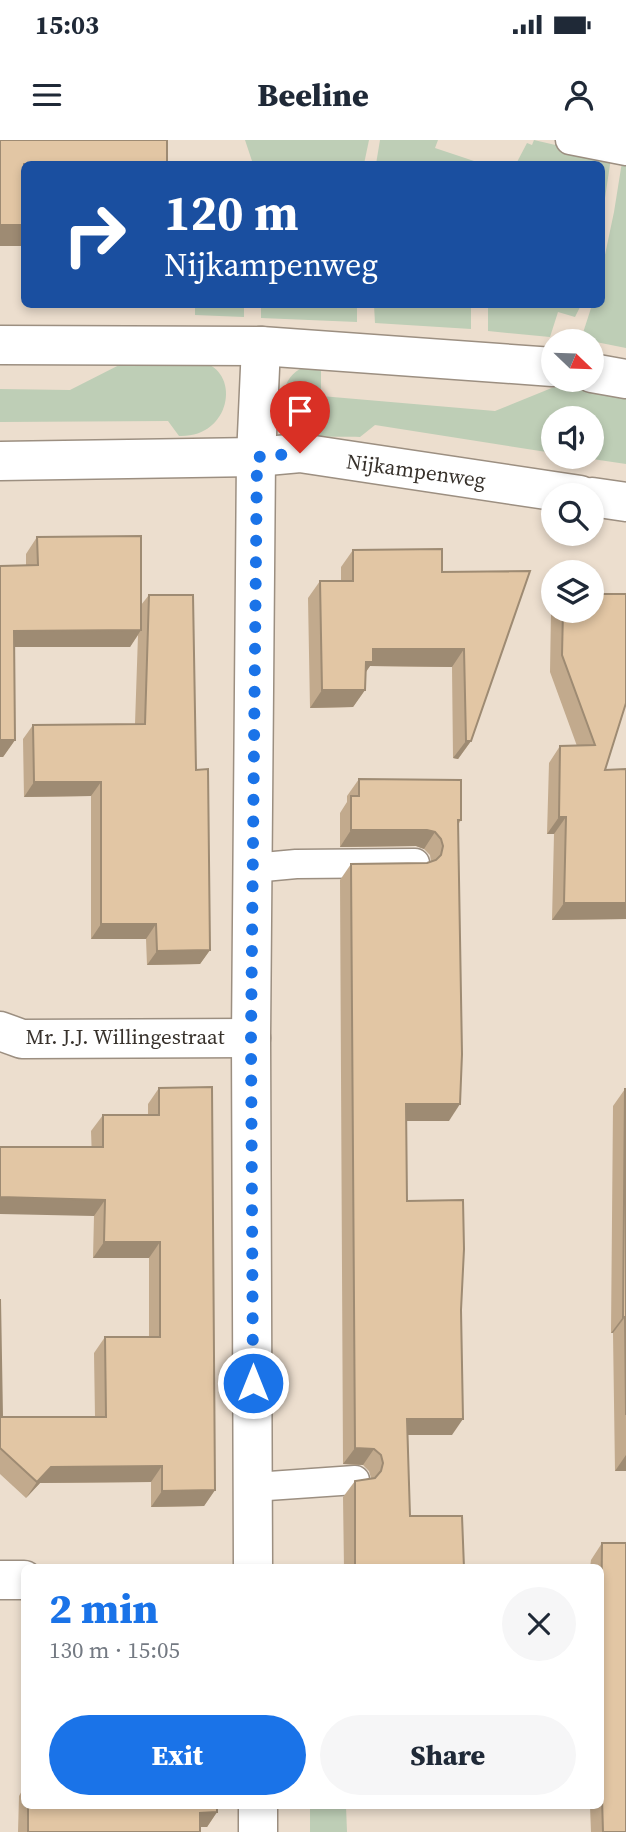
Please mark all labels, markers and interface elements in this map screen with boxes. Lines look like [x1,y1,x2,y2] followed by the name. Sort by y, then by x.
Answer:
[35,7,99,43] text: 15:03
[257,73,369,117] text: Beeline
[28,76,66,114] icon: menu
[560,76,598,114] icon: person
[164,179,299,246] text: 120 m
[49,189,140,280] icon: right
[164,243,378,287] text: Nijkampenweg
[541,329,604,392] north arrow
[541,329,604,623] map controls
[270,381,330,453] pin
[281,392,319,430] icon: arrive
[541,406,604,469] button: sound
[345,446,488,495] street label: Nijkampenweg
[541,483,604,546] button: search
[541,560,604,623] button: layers
[25,1022,225,1051] street label: Mr. J.J. Willingestraat
[216,1346,290,1420] position arrow
[49,1579,159,1637] text: 2 min
[502,1587,576,1661] button: close
[49,1634,180,1666] text: 130 m · 15:05
[49,1715,306,1795] button: Exit
[320,1715,576,1795] button: Share

